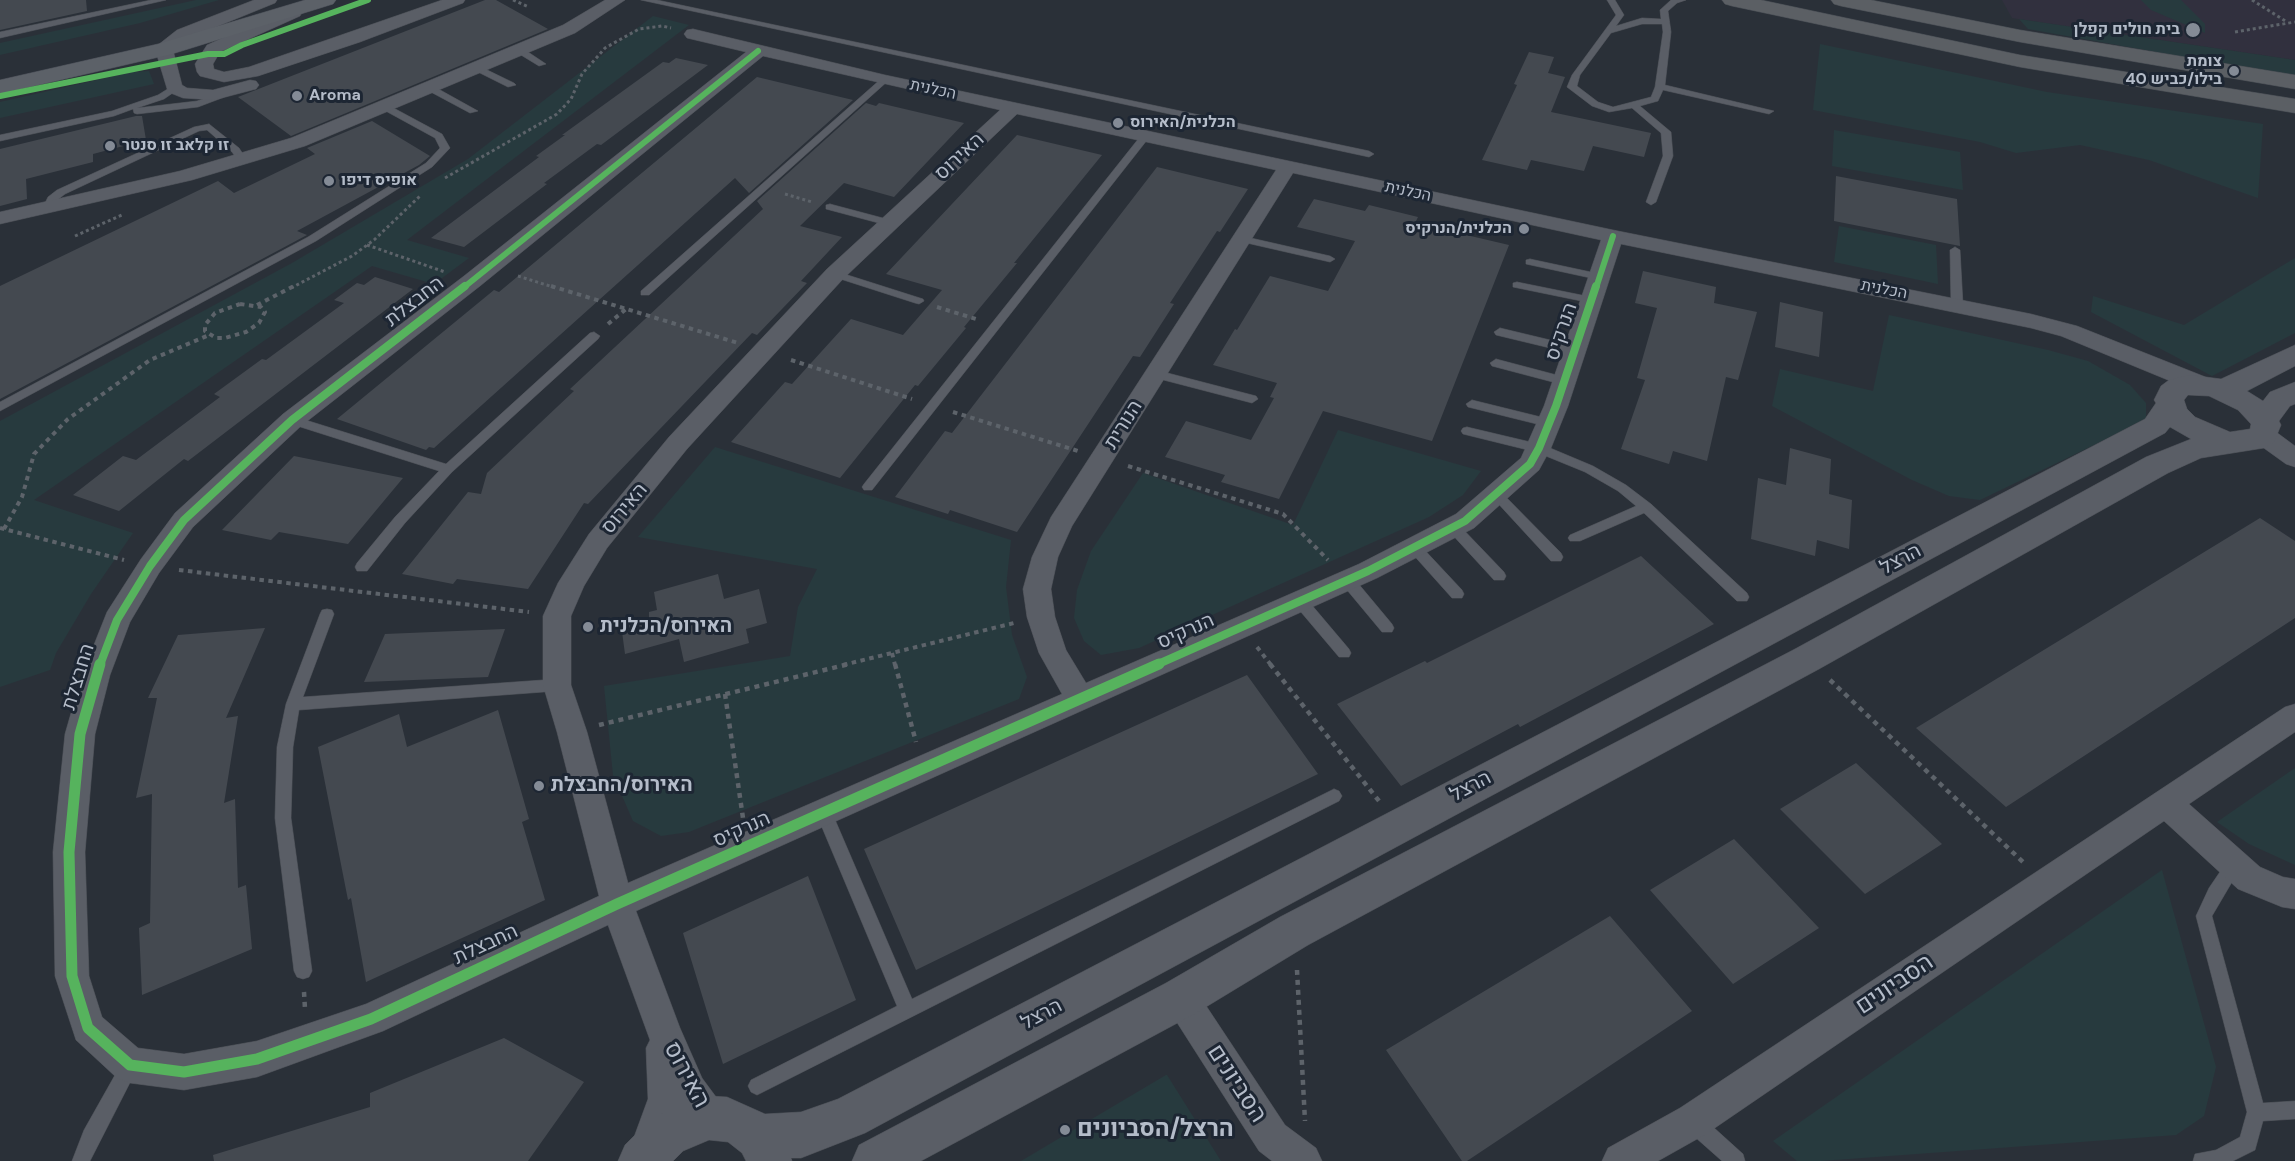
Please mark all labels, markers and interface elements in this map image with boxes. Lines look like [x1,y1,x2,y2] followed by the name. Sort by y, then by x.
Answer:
[2074,20,2180,40] place label: בית חולים קפלן
[2184,21,2202,39] marker: בית חולים קפלן
[2125,52,2222,90] place label: צומת בילו/כביש 40
[2227,64,2241,78] marker: צומת בילו/כביש 40
[908,76,958,104] street label: הכלנית
[309,86,361,106] place label: Aroma
[290,89,304,103] marker: Aroma
[1130,113,1236,133] place label: הכלנית/האירוס
[1111,116,1125,130] marker: הכלנית/האירוס
[930,128,990,186] street label: האירוס
[122,136,229,156] place label: זו קלאב זו סנטר
[103,139,117,153] marker: זו קלאב זו סנטר
[341,171,417,191] place label: אופיס דיפו
[322,174,336,188] marker: אופיס דיפו
[1383,178,1433,206] street label: הכלנית
[1405,219,1512,239] place label: הכלנית/הנרקיס
[1517,222,1531,236] marker: הכלנית/הנרקיס
[381,272,449,332] street label: החבצלת
[1859,276,1909,304] street label: הכלנית
[1541,300,1583,364] street label: הנרקיס
[1100,396,1148,454] street label: הנורית
[597,479,653,539] street label: האירוס
[1876,539,1926,581] street label: הרצל
[1154,609,1218,655] street label: הנרקיס
[600,615,732,639] place label: האירוס/הכלנית
[581,620,595,634] marker: האירוס/הכלנית
[58,641,100,713] street label: החבצלת
[1446,766,1496,808] street label: הרצל
[551,774,693,798] place label: האירוס/החבצלת
[532,779,546,793] marker: האירוס/החבצלת
[710,807,774,853] street label: הנרקיס
[450,920,522,970] street label: החבצלת
[1851,949,1939,1021] street label: הסביונים
[1017,994,1067,1036] street label: הרצל
[657,1037,715,1113] street label: האירוס
[1200,1039,1272,1129] street label: הסביונים
[1077,1116,1234,1144] place label: הרצל/הסביונים
[1058,1123,1072,1137] marker: הרצל/הסביונים

